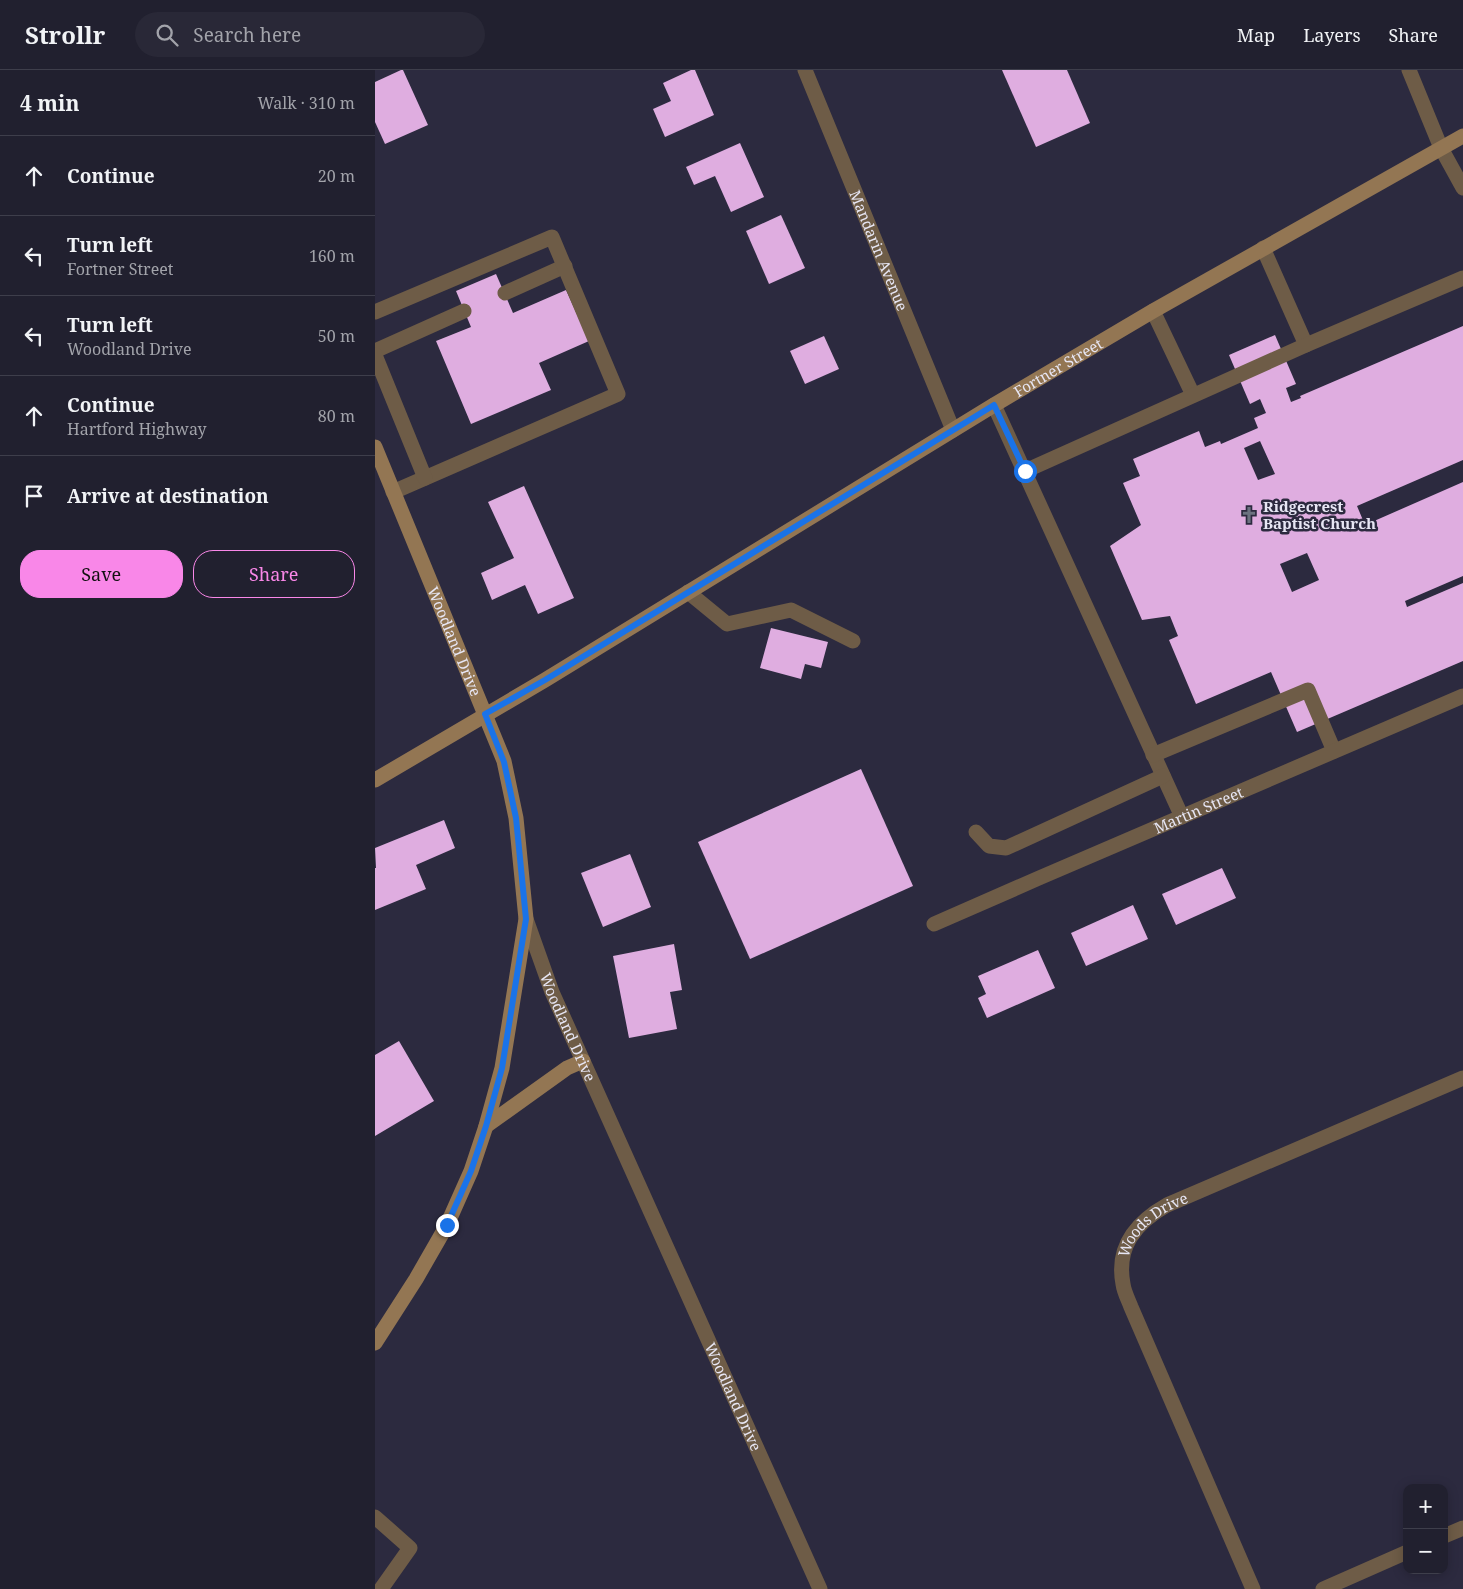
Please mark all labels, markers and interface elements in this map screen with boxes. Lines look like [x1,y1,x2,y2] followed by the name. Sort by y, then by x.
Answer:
[135,12,485,57] search box
[25,18,105,51] text: Strollr
[153,21,181,49] icon: search
[193,22,301,48] text: Search here
[1237,23,1275,47] text: Map
[1303,23,1361,47] text: Layers
[1389,23,1438,47] text: Share
[20,89,79,117] text: 4 min
[258,92,355,114] text: Walk · 310 m
[20,162,48,190] icon: ahead
[67,163,155,189] text: Continue
[318,165,355,187] text: 20 m
[845,187,913,314] street label: Mandarin Avenue
[67,232,153,258] text: Turn left
[20,242,48,270] icon: left
[309,245,355,267] text: 160 m
[67,258,173,280] text: Fortner Street
[67,312,153,338] text: Turn left
[20,322,48,350] icon: left
[318,325,355,347] text: 50 m
[1010,333,1106,401] street label: Fortner Street
[67,338,191,360] text: Woodland Drive
[67,392,155,418] text: Continue
[20,402,48,430] icon: ahead
[318,405,355,427] text: 80 m
[67,418,207,440] text: Hartford Highway
[1014,460,1037,483] route start
[20,482,48,510] icon: arrive
[67,483,269,509] text: Arrive at destination
[1263,496,1376,533] place label: Ridgecrest Baptist Church
[1239,505,1259,525] church icon: Ridgecrest Baptist Church
[20,550,183,598] button: Save
[193,550,355,598] button: Share
[423,583,486,699] street label: Woodland Drive
[1151,782,1246,838] street label: Martin Street
[536,970,601,1084] street label: Woodland Drive
[1113,1187,1191,1260] street label: Woods Drive
[436,1214,459,1237] route end
[701,1339,767,1454] street label: Woodland Drive
[1403,1484,1448,1574] map controls
[1403,1484,1448,1529] button: +
[1403,1529,1448,1574] button: −

